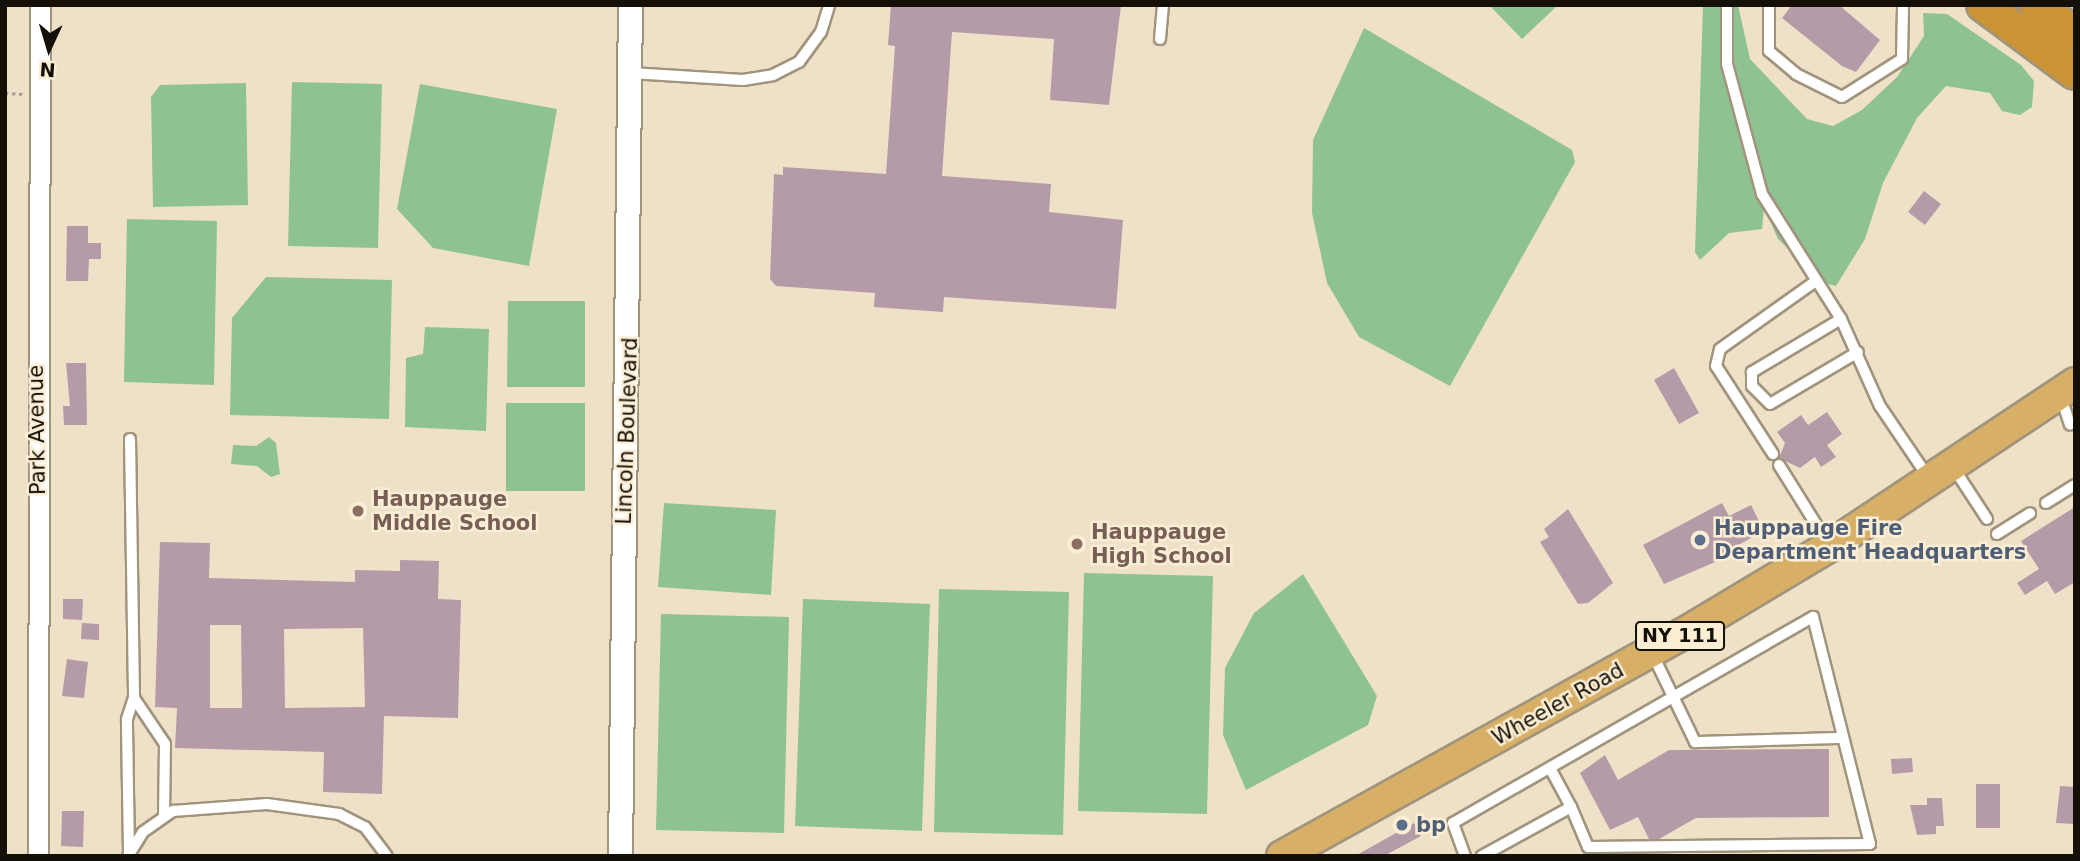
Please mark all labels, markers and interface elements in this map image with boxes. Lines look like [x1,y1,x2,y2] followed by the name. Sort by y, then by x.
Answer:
[14,14,84,84] north arrow
[39,58,56,81] text: N
[611,337,643,525] street label: Lincoln Boulevard
[23,365,51,495] street label: Park Avenue
[372,486,537,536] place label: Hauppauge Middle School
[350,503,366,519] marker: Hauppauge Middle School
[1714,515,2026,565] place label: Hauppauge Fire Department Headquarters
[1091,519,1232,569] place label: Hauppauge High School
[1692,532,1708,548] marker: Hauppauge Fire Department Headquarters
[1069,536,1085,552] marker: Hauppauge High School
[1634,621,1726,652] road number: NY 111
[1488,657,1628,751] street label: Wheeler Road
[1416,812,1446,838] place label: bp
[1394,817,1410,833] marker: bp

